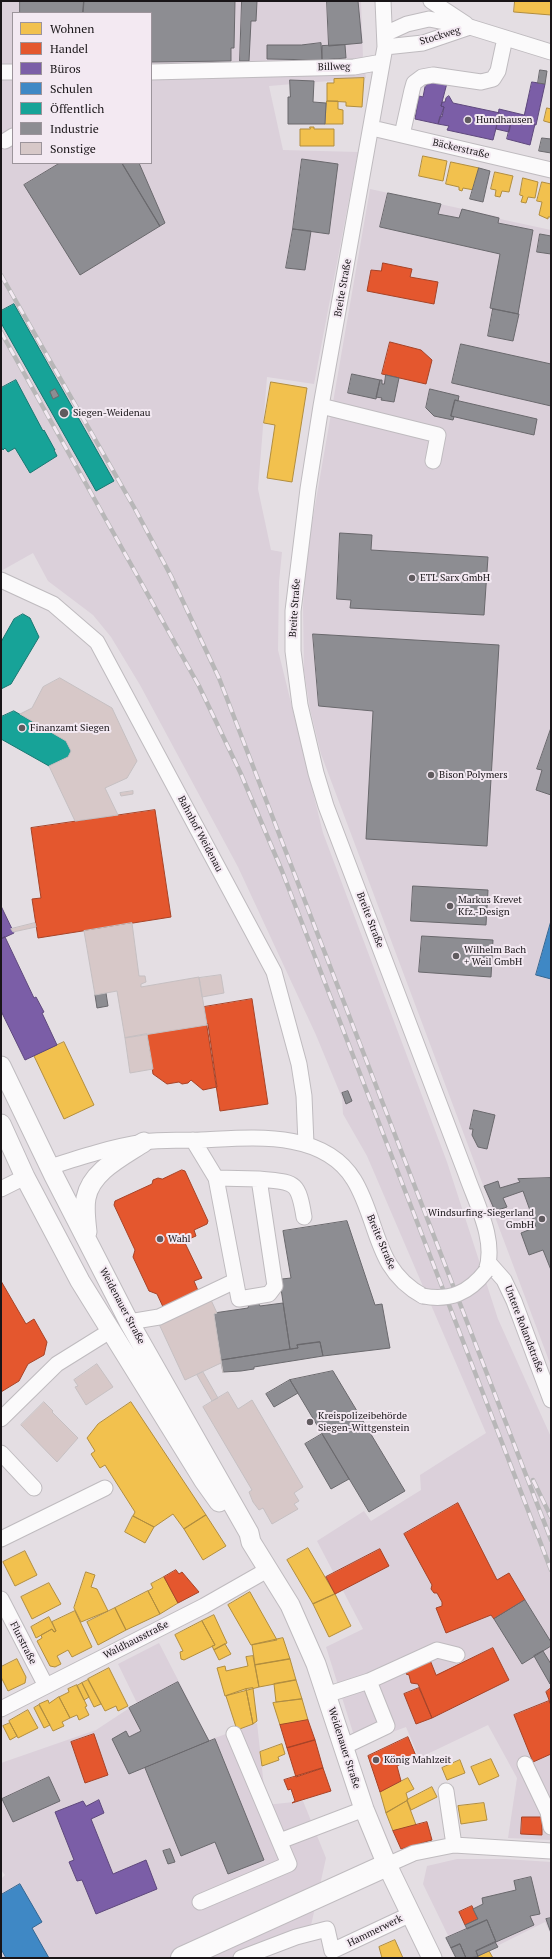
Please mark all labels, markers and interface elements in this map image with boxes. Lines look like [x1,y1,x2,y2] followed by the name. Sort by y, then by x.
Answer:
[12,12,152,164] legend
[50,21,94,36] text: Wohnen
[418,24,462,48] street label: Stockweg
[50,41,88,56] text: Handel
[50,61,81,76] text: Büros
[318,61,350,73] street label: Billweg
[50,81,93,96] text: Schulen
[50,101,104,116] text: Öffentlich
[476,114,532,126] place label: Hundhausen
[463,115,473,125] marker: Hundhausen
[50,121,99,136] text: Industrie
[431,137,491,161] street label: Bäckerstraße
[50,141,96,156] text: Sonstige
[332,258,354,318] street label: Breite Straße
[58,407,70,419] marker: Siegen-Weidenau
[73,407,150,419] place label: Siegen-Weidenau
[420,572,490,584] place label: ETL Sarx GmbH
[407,573,417,583] marker: ETL Sarx GmbH
[287,578,303,638] street label: Breite Straße
[30,722,110,734] place label: Finanzamt Siegen
[17,723,27,733] marker: Finanzamt Siegen
[439,769,507,781] place label: Bison Polymers
[426,770,436,780] marker: Bison Polymers
[175,794,225,874] street label: Bahnhof Weidenau
[354,891,386,949] street label: Breite Straße
[458,894,522,918] place label: Markus Krevet Kfz.-Design
[445,901,455,911] marker: Markus Krevet Kfz.-Design
[464,944,526,968] place label: Wilhelm Bach + Weil GmbH
[451,951,461,961] marker: Wilhelm Bach + Weil GmbH
[428,1207,534,1230] place label: Windsurfing-Siegerland GmbH
[364,1213,398,1271] street label: Breite Straße
[537,1214,547,1224] marker: Windsurfing-Siegerland GmbH
[168,1233,191,1245] place label: Wahl
[155,1234,165,1244] marker: Wahl
[97,1266,147,1346] street label: Weidenauer Straße
[502,1284,546,1374] street label: Untere Rolandstraße
[318,1410,409,1434] place label: Kreispolizeibehörde Siegen-Wittgenstein
[305,1417,315,1427] marker: Kreispolizeibehörde Siegen-Wittgenstein
[101,1618,171,1662] street label: Waldhausstraße
[7,1620,39,1666] street label: Flurstraße
[325,1706,363,1790] street label: Weidenauer Straße
[384,1754,451,1766] place label: König Mahlzeit
[371,1755,381,1765] marker: König Mahlzeit
[346,1913,404,1949] street label: Hammerwerk

